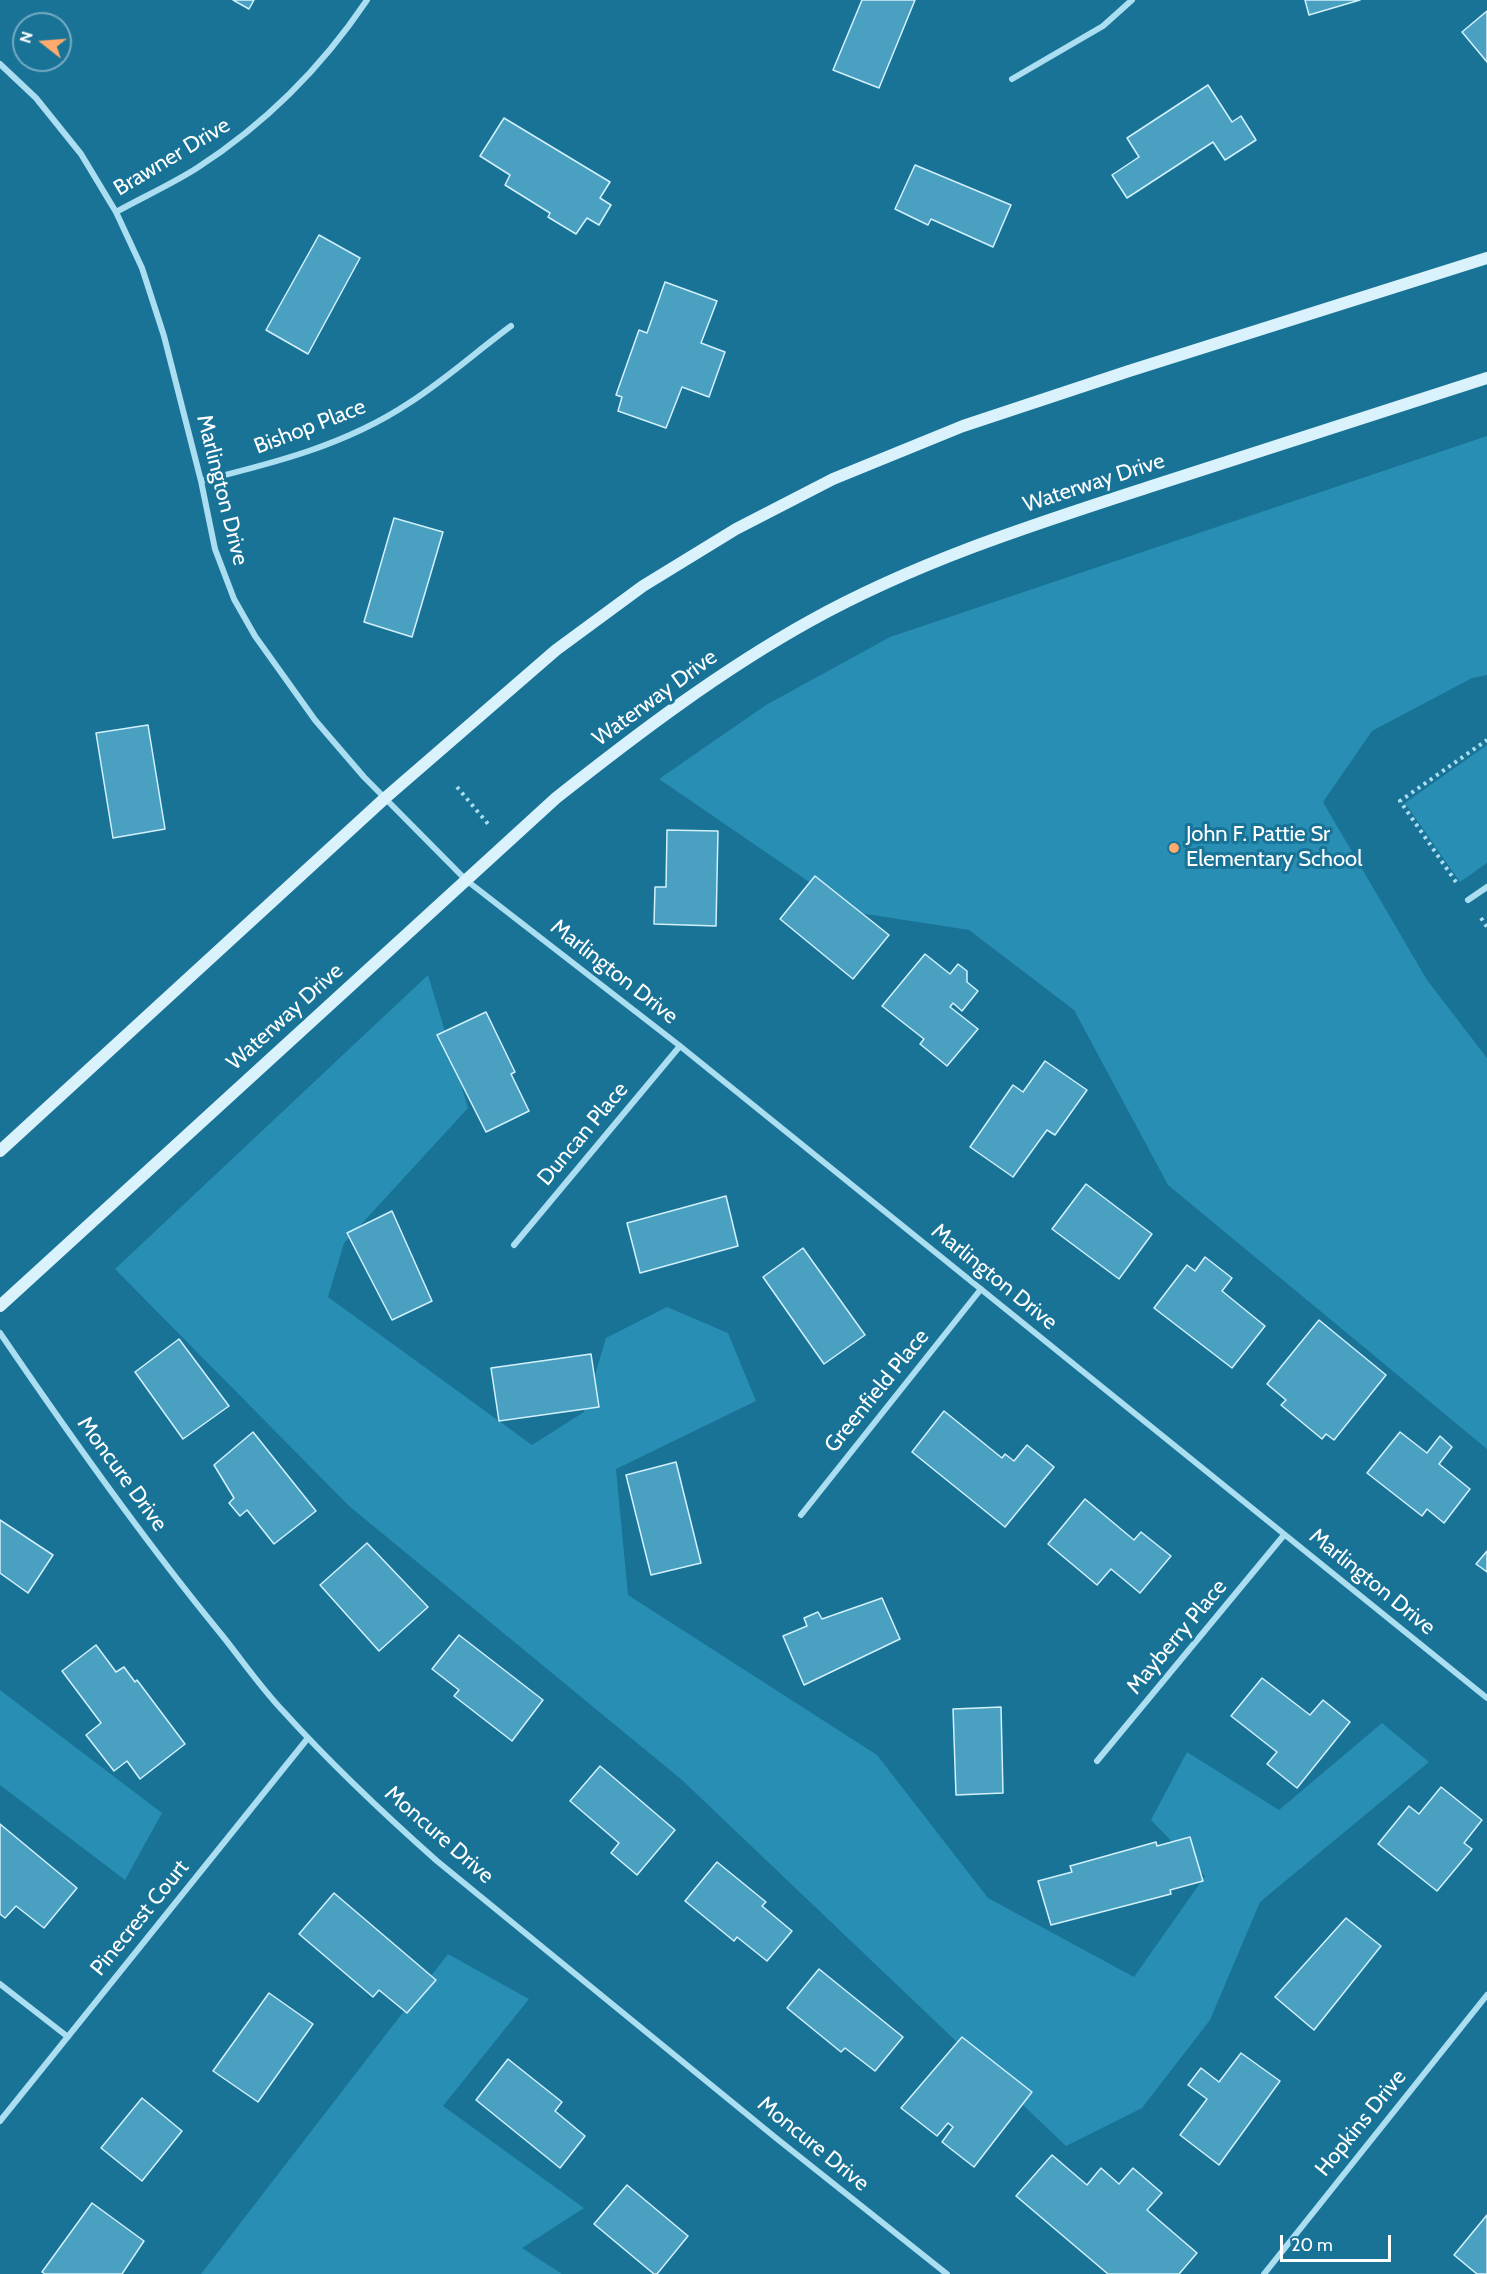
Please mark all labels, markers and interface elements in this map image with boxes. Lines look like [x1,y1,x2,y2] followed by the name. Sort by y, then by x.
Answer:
[12,12,72,72] north arrow
[15,29,37,45] text: N
[109,112,235,202] street label: Brawner Drive
[251,394,369,460] street label: Bishop Place
[191,412,253,568] street label: Marlington Drive
[1020,448,1168,518] street label: Waterway Drive
[588,644,722,752] street label: Waterway Drive
[1186,822,1362,873] place label: John F. Pattie Sr Elementary School
[1167,841,1181,855] marker: John F. Pattie Sr Elementary School
[545,914,683,1030] street label: Marlington Drive
[221,958,349,1076] street label: Waterway Drive
[532,1077,634,1191] street label: Duncan Place
[926,1218,1062,1336] street label: Marlington Drive
[819,1324,935,1458] street label: Greenfield Place
[71,1411,173,1537] street label: Moncure Drive
[1304,1523,1440,1641] street label: Marlington Drive
[1121,1574,1233,1700] street label: Mayberry Place
[379,1781,499,1889] street label: Moncure Drive
[85,1855,195,1981] street label: Pinecrest Court
[1310,2064,1412,2182] street label: Hopkins Drive
[752,2091,874,2197] street label: Moncure Drive
[1283,2223,1394,2261] scale bar
[1291,2234,1333,2256] text: 20 m

